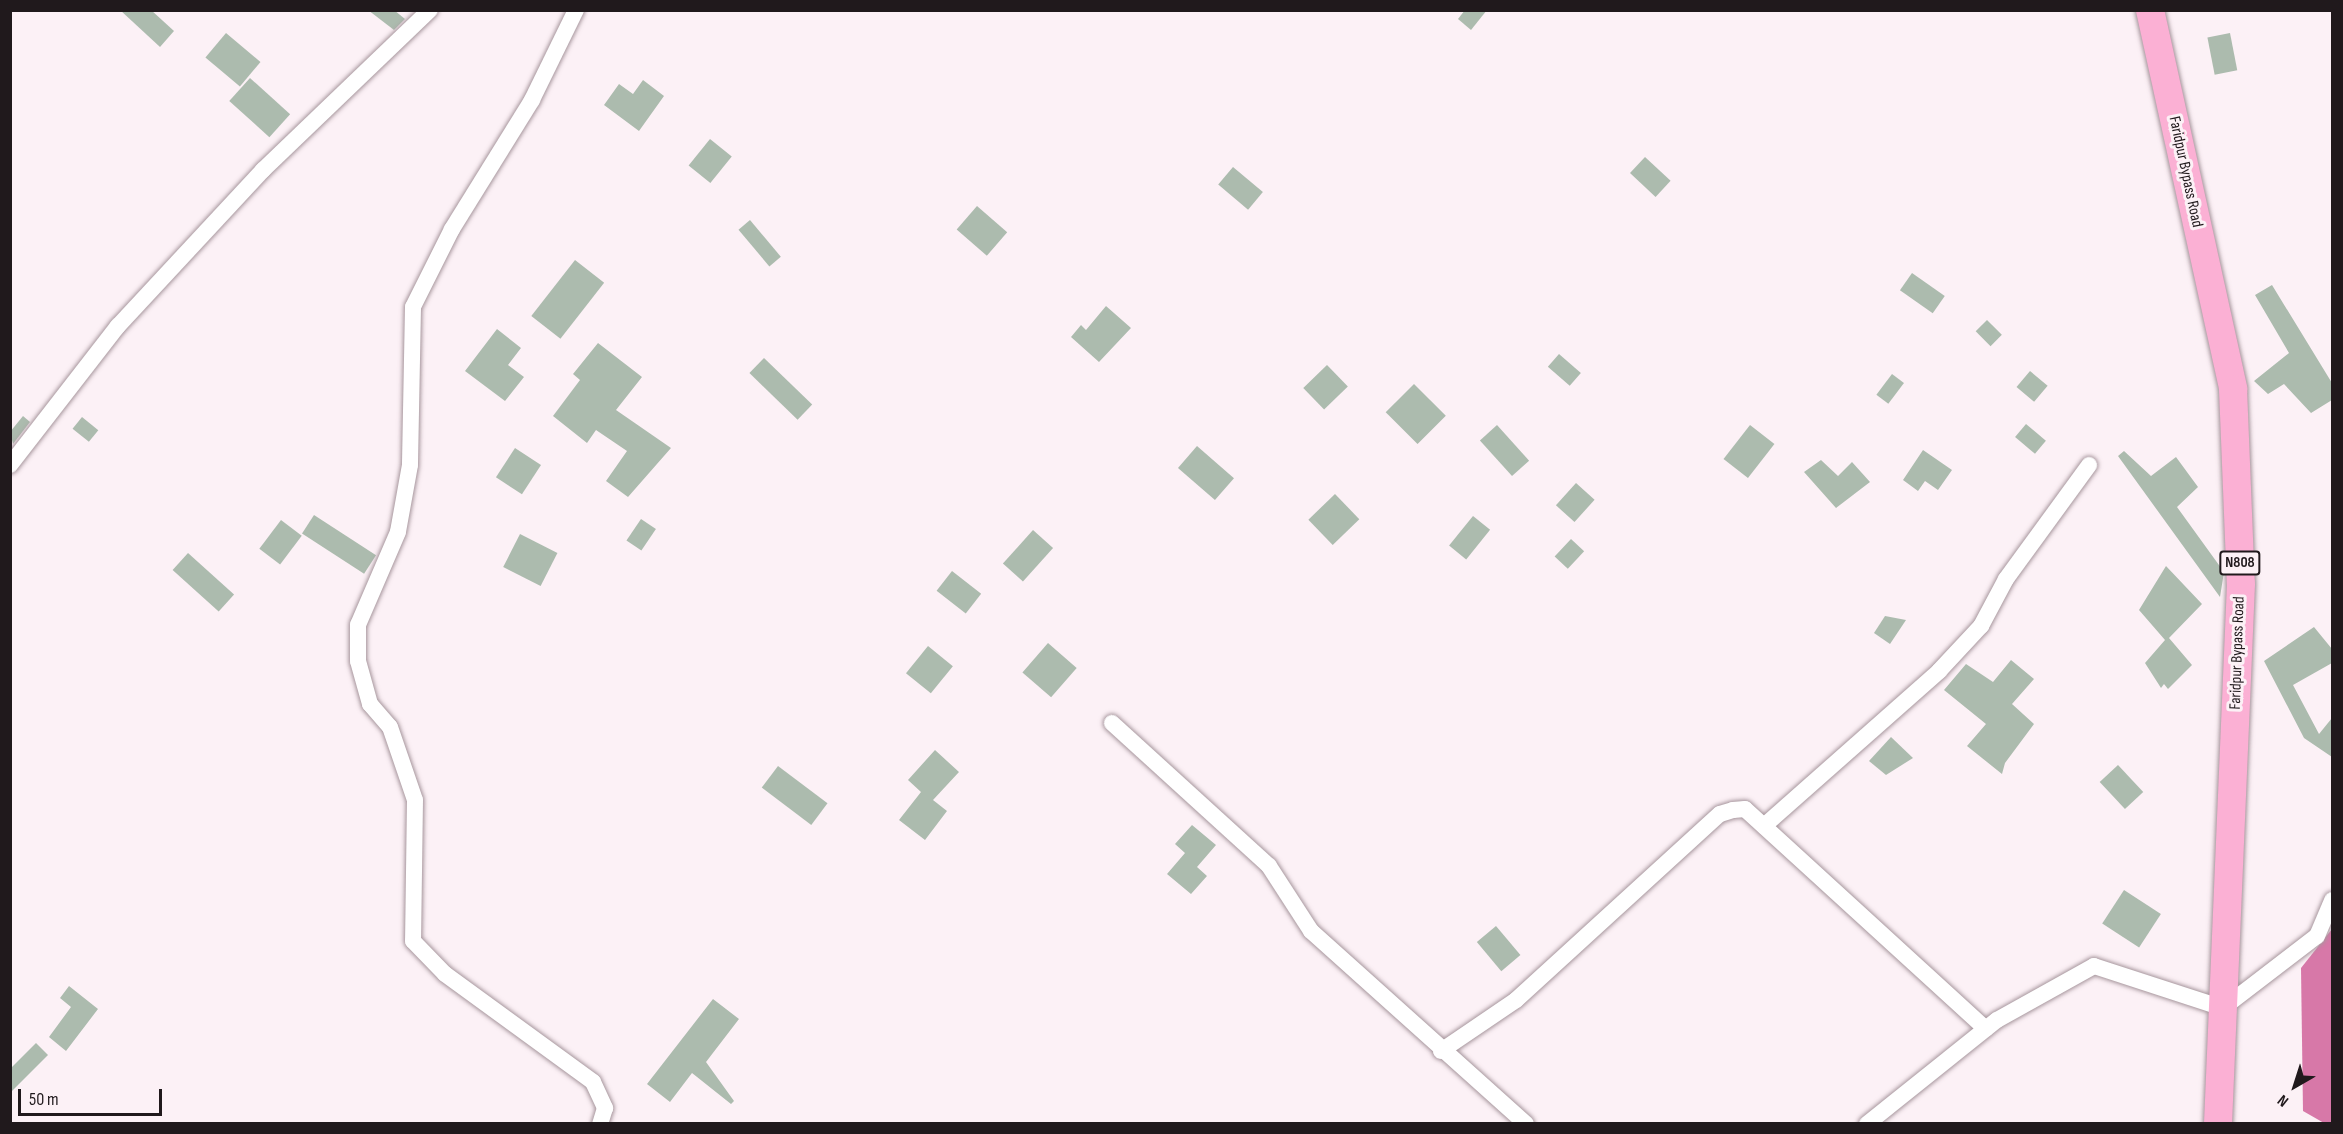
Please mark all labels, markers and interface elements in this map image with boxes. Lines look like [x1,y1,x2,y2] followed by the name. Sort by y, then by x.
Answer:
[2164,115,2206,229] street label: Faridpur Bypass Road
[2219,551,2261,575] road number: N808
[2226,596,2250,710] street label: Faridpur Bypass Road
[2265,1056,2325,1116] north arrow
[21,1077,165,1115] scale bar
[29,1089,59,1110] text: 50 m
[2274,1090,2293,1110] text: N

